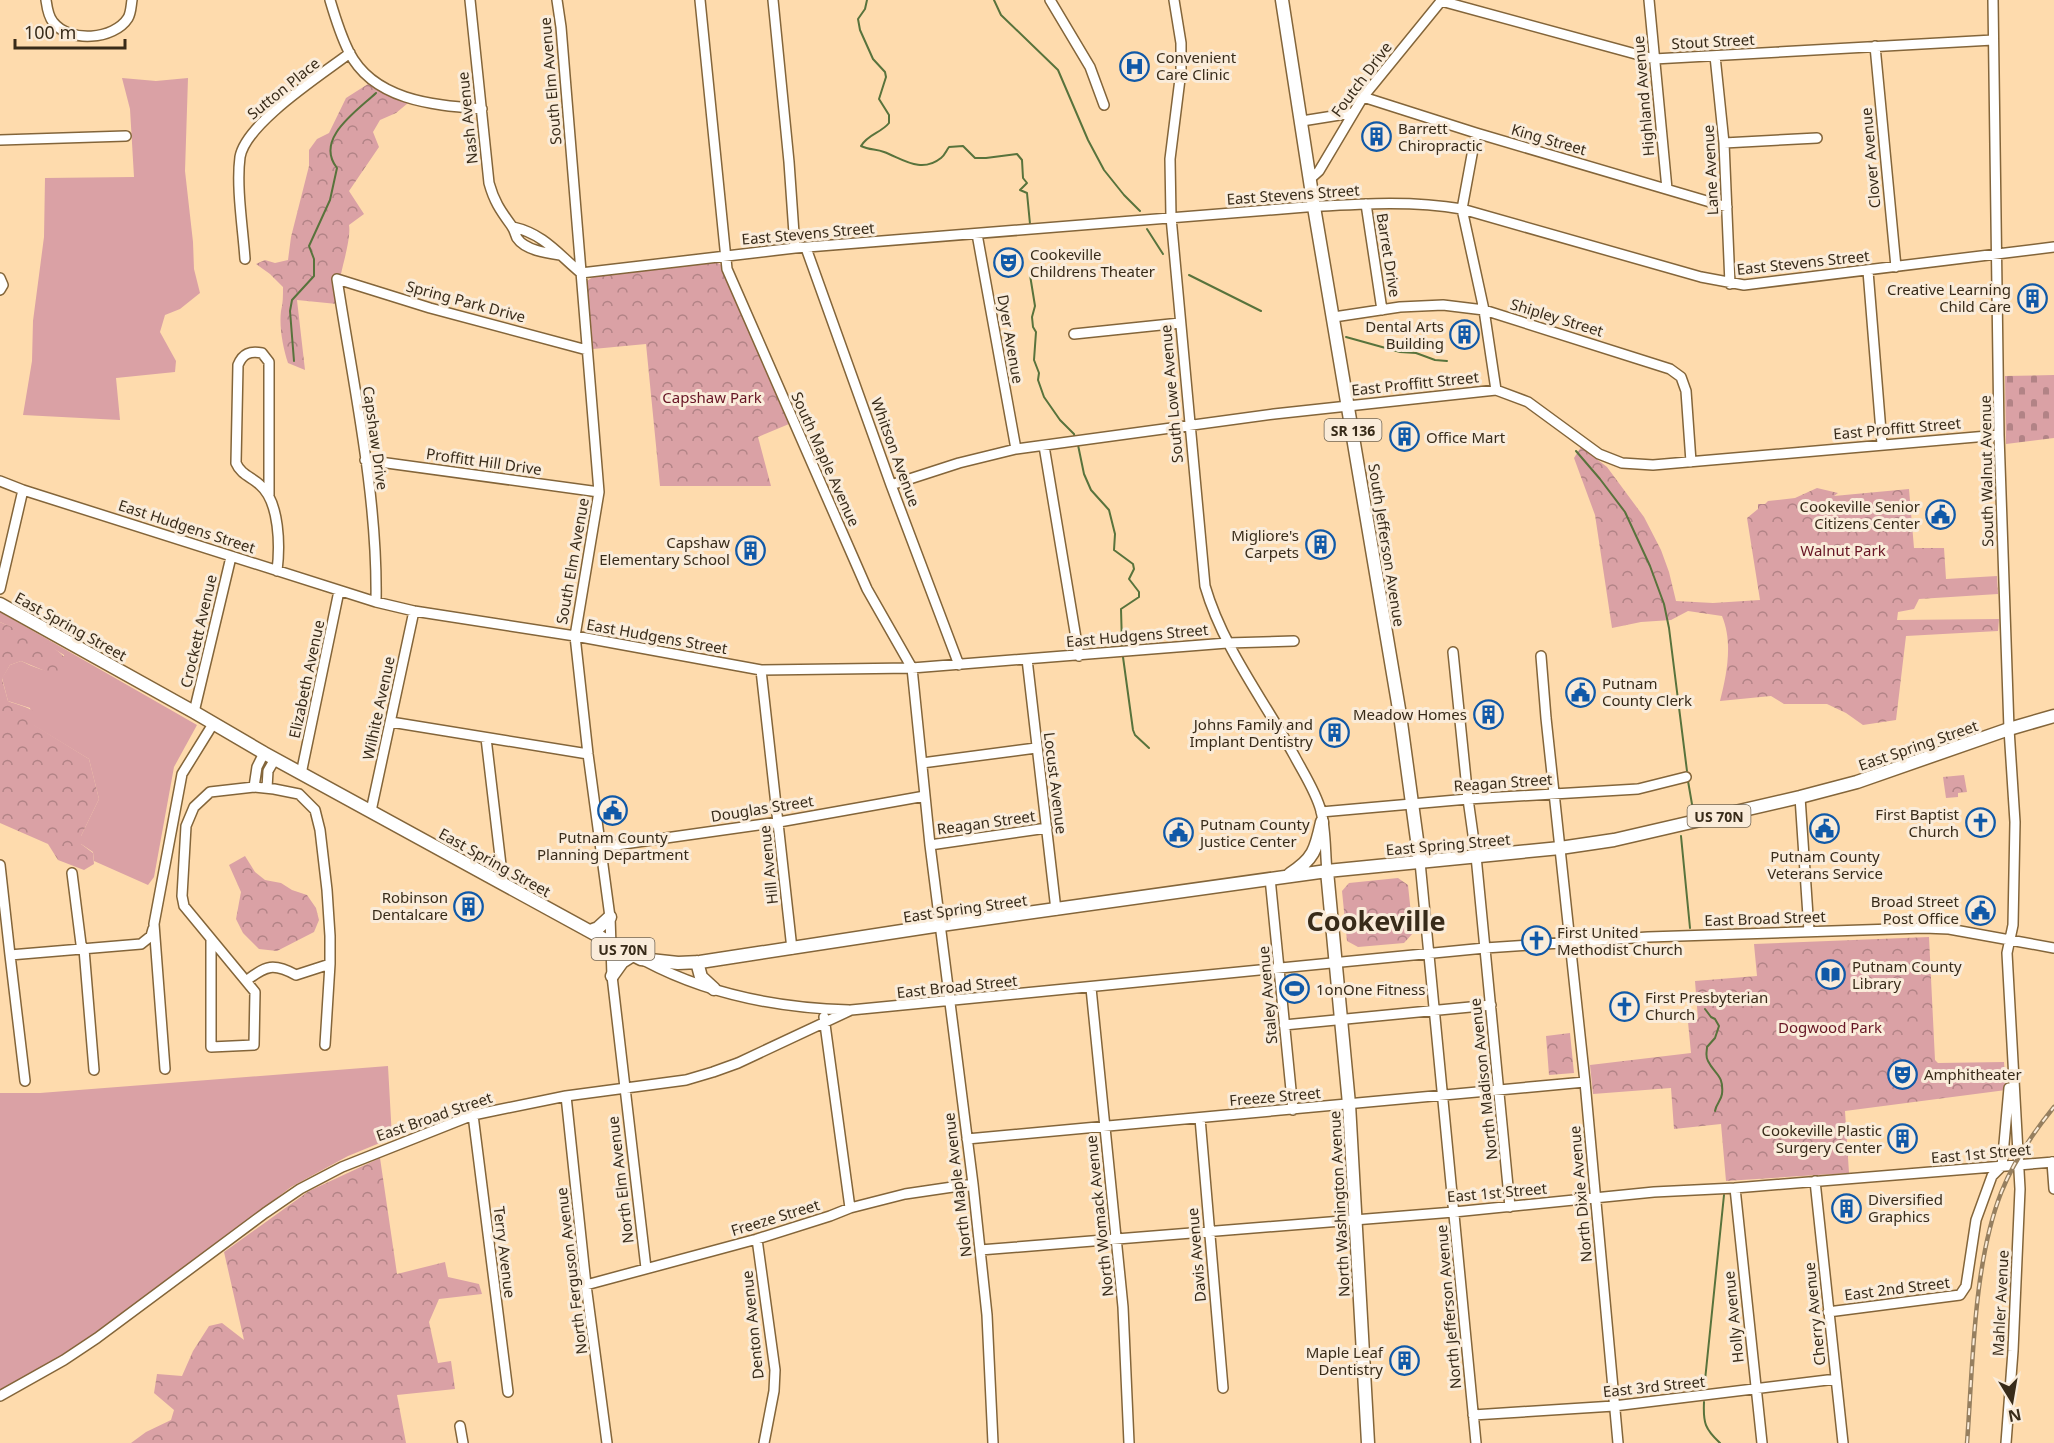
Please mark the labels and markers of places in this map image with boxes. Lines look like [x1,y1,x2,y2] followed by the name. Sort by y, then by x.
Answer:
[1156,47,1237,84] place label: Convenient Care Clinic
[1119,50,1151,82] hospital icon: Convenient Care Clinic
[1398,118,1483,155] place label: Barrett Chiropractic
[1361,121,1393,153] building icon: Barrett Chiropractic
[1030,244,1155,281] place label: Cookeville Childrens Theater
[993,247,1025,279] theatre icon: Cookeville Childrens Theater
[1887,279,2011,316] place label: Creative Learning Child Care
[2016,282,2048,314] building icon: Creative Learning Child Care
[1365,316,1444,353] place label: Dental Arts Building
[1449,319,1481,351] building icon: Dental Arts Building
[1389,421,1421,453] building icon: Office Mart
[1426,427,1506,447] place label: Office Mart
[1800,496,1920,533] place label: Cookeville Senior Citizens Center
[1925,499,1957,531] public building icon: Cookeville Senior Citizens Center
[1231,525,1299,562] place label: Migliore's Carpets
[1304,528,1336,560] building icon: Migliore's Carpets
[599,532,730,569] place label: Capshaw Elementary School
[735,535,767,567] building icon: Capshaw Elementary School
[1602,673,1692,710] place label: Putnam County Clerk
[1565,676,1597,708] public building icon: Putnam County Clerk
[1472,698,1504,730] building icon: Meadow Homes
[1353,704,1467,724] place label: Meadow Homes
[1189,714,1313,751] place label: Johns Family and Implant Dentistry
[1318,717,1350,749] building icon: Johns Family and Implant Dentistry
[597,794,629,826] public building icon: Putnam County Planning Department
[1875,804,1960,841] place label: First Baptist Church
[1964,807,1996,839] church icon: First Baptist Church
[1809,813,1841,845] public building icon: Putnam County Veterans Service
[1198,814,1310,851] place label: Putnam County Justice Center
[1163,817,1195,849] public building icon: Putnam County Justice Center
[537,827,690,864] place label: Putnam County Planning Department
[1767,846,1883,883] place label: Putnam County Veterans Service
[372,887,448,924] place label: Robinson Dentalcare
[453,890,485,922] building icon: Robinson Dentalcare
[1871,891,1960,928] place label: Broad Street Post Office
[1964,894,1996,926] public building icon: Broad Street Post Office
[1557,922,1683,959] place label: First United Methodist Church
[1520,925,1552,957] church icon: First United Methodist Church
[1852,956,1962,993] place label: Putnam County Library
[1815,959,1847,991] library icon: Putnam County Library
[1279,973,1311,1005] sports icon: 1onOne Fitness
[1316,979,1425,999] place label: 1onOne Fitness
[1645,987,1768,1024] place label: First Presbyterian Church
[1608,990,1640,1022] church icon: First Presbyterian Church
[1887,1058,1919,1090] theatre icon: Amphitheater
[1924,1064,2022,1084] place label: Amphitheater
[1762,1120,1882,1157] place label: Cookeville Plastic Surgery Center
[1887,1123,1919,1155] building icon: Cookeville Plastic Surgery Center
[1868,1189,1943,1226] place label: Diversified Graphics
[1831,1192,1863,1224] building icon: Diversified Graphics
[1306,1342,1384,1379] place label: Maple Leaf Dentistry
[1388,1345,1420,1377] building icon: Maple Leaf Dentistry

